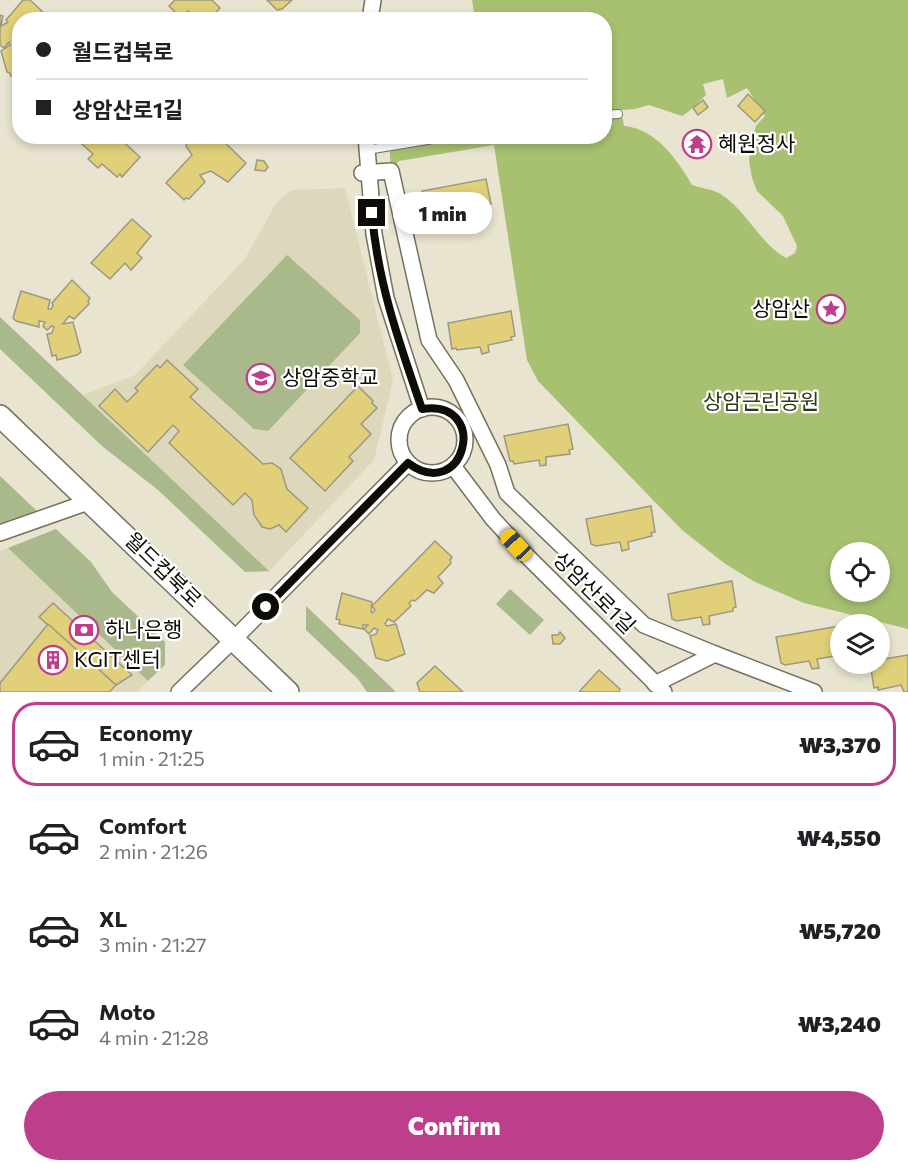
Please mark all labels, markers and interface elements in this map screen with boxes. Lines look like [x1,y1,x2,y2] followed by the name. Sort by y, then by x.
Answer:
[72,38,173,65] text: 월드컵북로
[72,96,183,123] text: 상암산로1길
[681,128,713,160] temple icon: 혜원정사
[718,130,795,155] place label: 혜원정사
[393,192,492,234] callout: 1 min
[358,199,385,226] route end
[418,201,467,225] text: 1 min
[815,293,847,325] place icon: 상암산
[752,295,810,320] place label: 상암산
[245,362,277,394] school or university icon: 상암중학교
[282,364,379,389] place label: 상암중학교
[703,388,819,413] park label: 상암근린공원
[121,526,207,611] street label: 월드컵북로
[497,526,535,564] car
[830,542,890,674] map controls
[830,542,890,602] button: locate
[549,546,641,638] street label: 상암산로1길
[252,593,279,620] route start
[68,614,100,646] bank icon: 하나은행
[830,614,890,674] button: layers
[105,616,182,641] place label: 하나은행
[37,644,69,676] building icon: KGIT센터
[74,646,161,671] place label: KGIT센터
[27,717,81,771] icon: car
[99,719,193,746] text: Economy
[799,731,881,758] text: ₩3,370
[99,746,205,770] text: 1 min · 21:25
[27,810,81,864] icon: car
[99,812,187,839] text: Comfort
[797,824,881,851] text: ₩4,550
[99,839,208,863] text: 2 min · 21:26
[27,903,81,957] icon: car
[99,905,127,932] text: XL
[799,917,881,944] text: ₩5,720
[99,932,207,956] text: 3 min · 21:27
[27,996,81,1050] icon: car
[99,998,155,1025] text: Moto
[798,1010,881,1037] text: ₩3,240
[99,1025,209,1049] text: 4 min · 21:28
[24,1091,884,1160] button: Confirm

